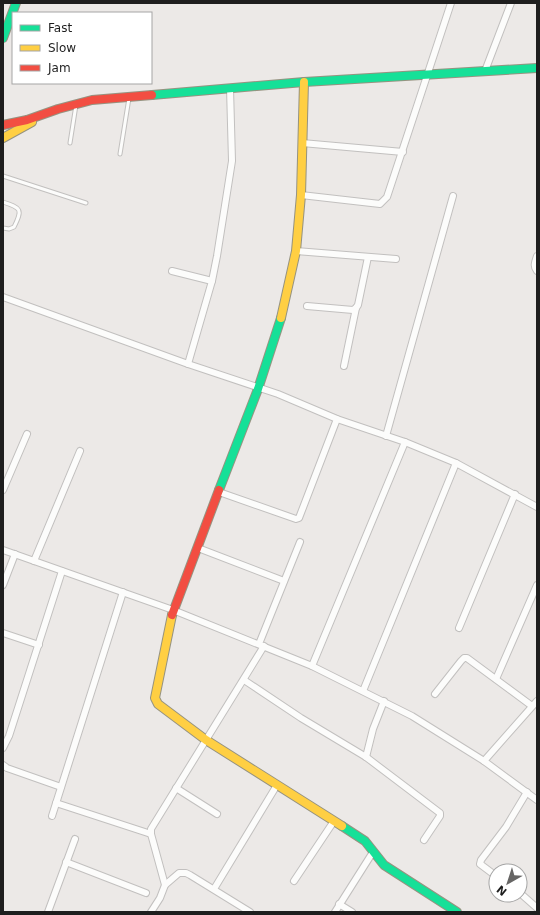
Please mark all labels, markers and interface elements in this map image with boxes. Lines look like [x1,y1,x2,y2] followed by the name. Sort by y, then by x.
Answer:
[12,12,152,84] legend
[48,21,72,35] text: Fast
[48,41,76,55] text: Slow
[47,61,71,75] text: Jam
[488,863,528,903] north arrow
[494,882,510,898] text: N

